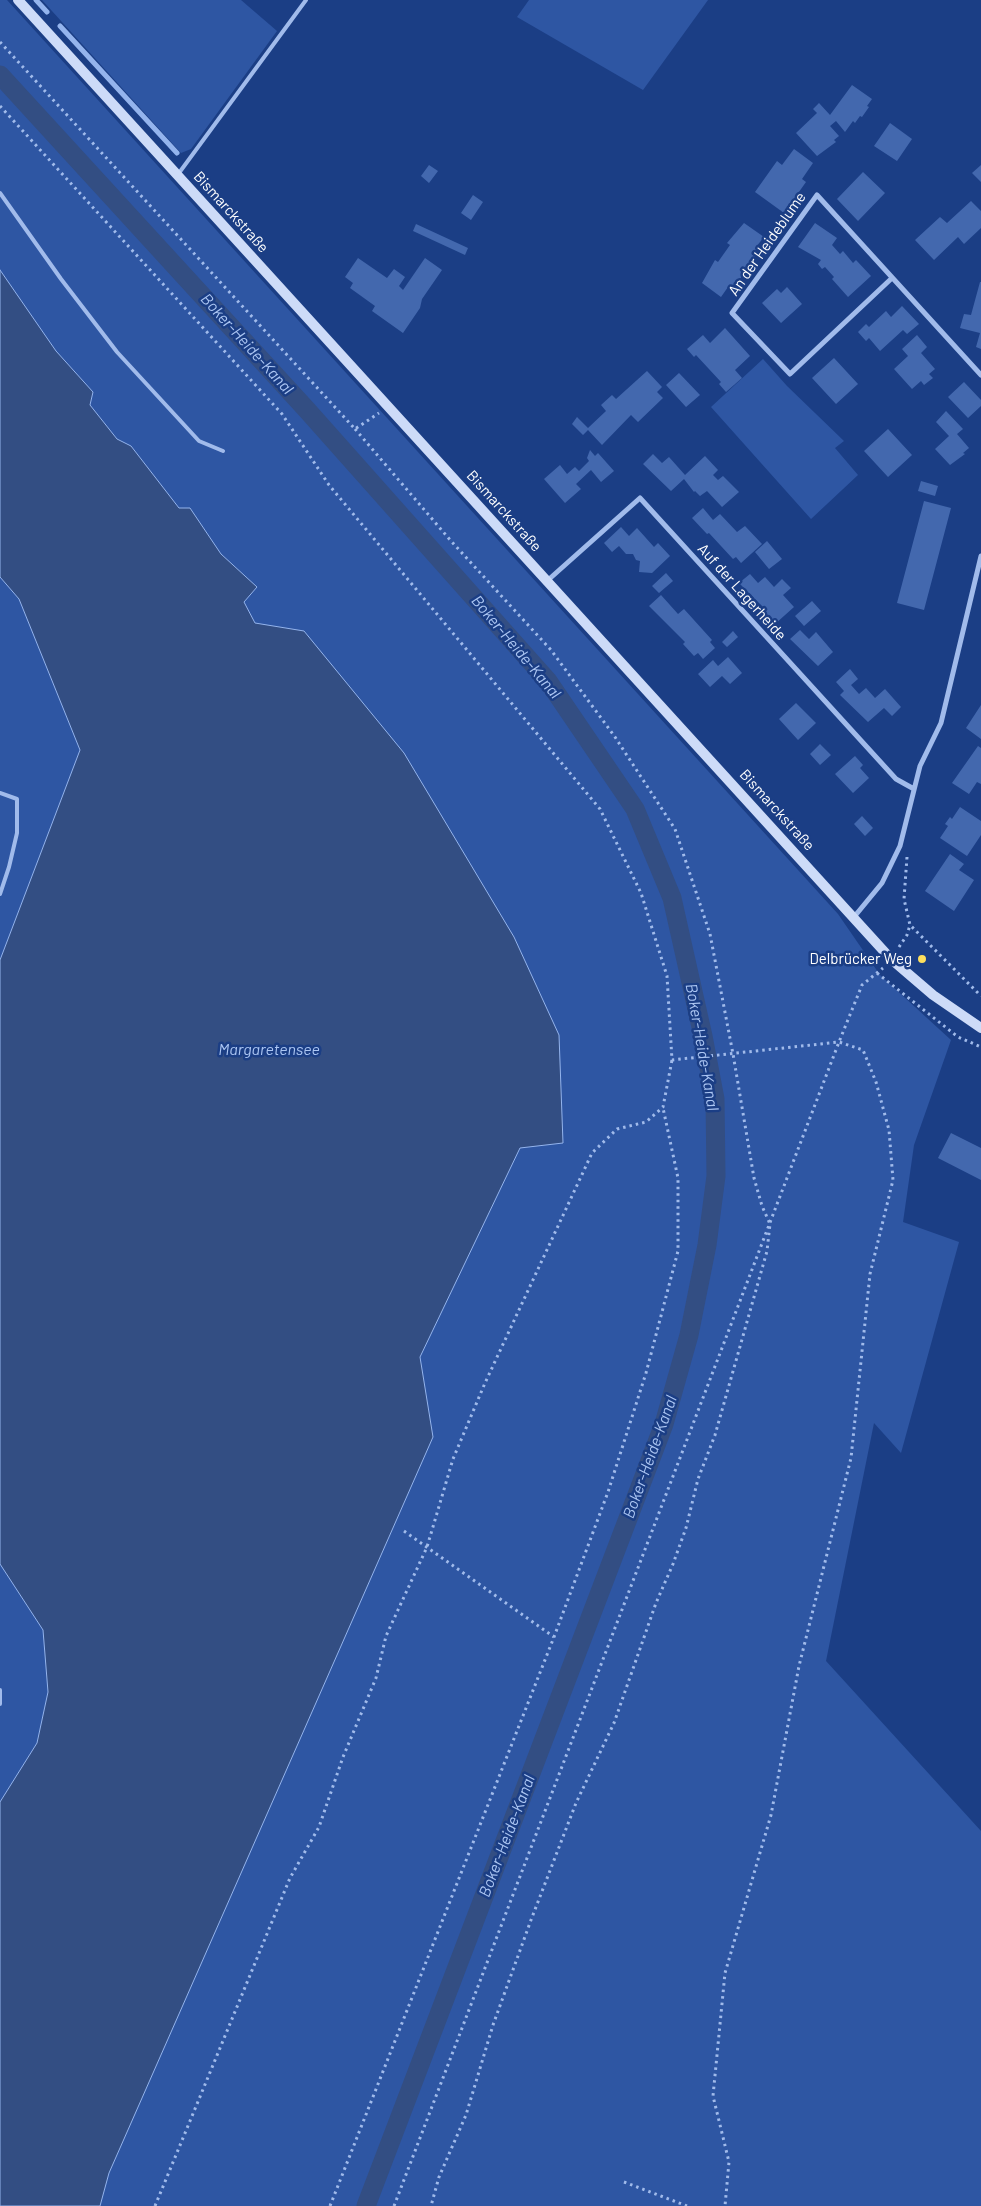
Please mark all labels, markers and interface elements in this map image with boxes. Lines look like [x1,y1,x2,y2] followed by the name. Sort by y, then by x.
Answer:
[190,168,272,256] street label: Bismarckstraße
[724,189,810,299] street label: An der Heideblume
[197,290,297,398] water label: Boker-Heide-Kanal
[463,467,545,555] street label: Bismarckstraße
[694,540,790,644] street label: Auf der Lagerheide
[467,591,565,703] water label: Boker-Heide-Kanal
[736,766,818,854] street label: Bismarckstraße
[810,950,912,968] place label: Delbrücker Weg
[916,953,928,965] marker: Delbrücker Weg
[681,982,723,1112] water label: Boker-Heide-Kanal
[218,1040,320,1060] water label: Margaretensee
[619,1393,681,1521] water label: Boker-Heide-Kanal
[475,1772,539,1900] water label: Boker-Heide-Kanal

